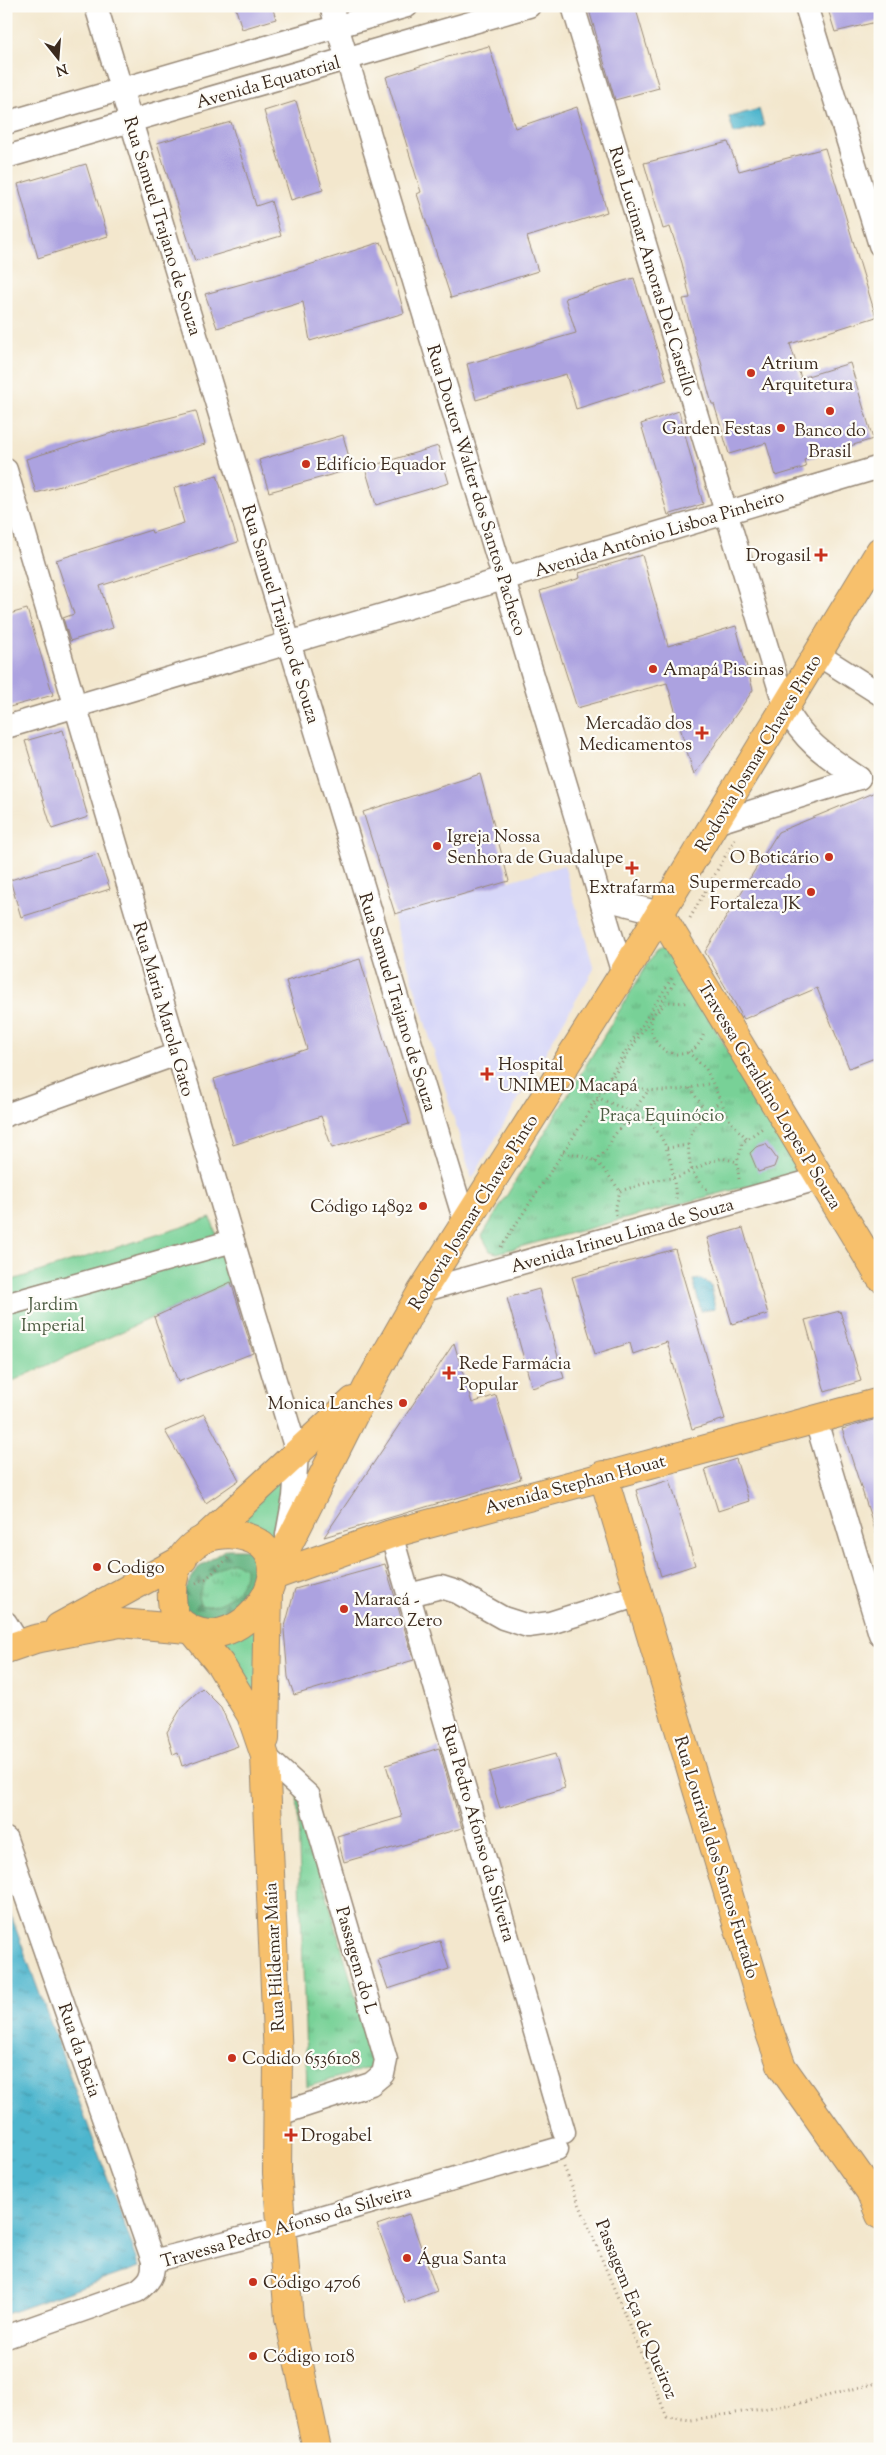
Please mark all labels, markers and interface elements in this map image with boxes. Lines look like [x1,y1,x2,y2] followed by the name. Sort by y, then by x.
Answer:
[32,32,82,82] north arrow
[193,51,344,117] street label: Avenida Equatorial
[53,57,69,80] text: N
[115,114,207,339] street label: Rua Samuel Trajano de Souza
[601,143,702,400] street label: Rua Lucimar Amoras Del Castillo
[418,342,532,639] street label: Rua Doutor Walter dos Santos Pacheco
[761,352,853,399] place label: Atrium Arquitetura
[745,367,757,379] marker: Atrium Arquitetura
[824,405,836,417] marker: Banco do Brasil
[662,417,771,443] place label: Garden Festas
[794,419,866,466] place label: Banco do Brasil
[775,422,787,434] marker: Garden Festas
[316,453,446,479] place label: Edifício Equador
[300,458,312,470] marker: Edifício Equador
[531,484,788,585] street label: Avenida Antônio Lisboa Pinheiro
[233,502,325,727] street label: Rua Samuel Trajano de Souza
[746,544,811,570] place label: Drogasil
[815,549,827,561] marker: Drogasil
[690,650,829,858] street label: Rodovia Josmar Chaves Pinto
[663,658,784,684] place label: Amapá Piscinas
[647,663,659,675] marker: Amapá Piscinas
[579,712,692,759] place label: Mercadão dos Medicamentos
[696,727,708,739] marker: Mercadão dos Medicamentos
[447,825,623,872] place label: Igreja Nossa Senhora de Guadalupe
[431,840,443,852] marker: Igreja Nossa Senhora de Guadalupe
[730,846,819,872] place label: O Boticário
[823,851,835,863] marker: O Boticário
[626,862,638,874] marker: Extrafarma
[689,871,801,918] place label: Supermercado Fortaleza JK
[589,876,675,902] place label: Extrafarma
[805,886,817,898] marker: Supermercado Fortaleza JK
[350,890,442,1115] street label: Rua Samuel Trajano de Souza
[125,919,200,1100] street label: Rua Maria Marola Gato
[690,977,847,1215] street label: Travessa Geraldino Lopes P Souza
[498,1053,638,1100] place label: Hospital UNIMED Macapá
[480,1067,494,1081] marker: Hospital UNIMED Macapá
[600,1104,724,1130] park label: Praça Equinócio
[404,1110,546,1316] street label: Rodovia Josmar Chaves Pinto
[508,1193,737,1281] street label: Avenida Irineu Lima de Souza
[310,1195,414,1221] place label: Código 14892
[417,1200,429,1212] marker: Código 14892
[21,1293,85,1340] park label: Jardim Imperial
[459,1352,571,1399] place label: Rede Farmácia Popular
[443,1367,455,1379] marker: Rede Farmácia Popular
[267,1392,393,1418] place label: Monica Lanches
[397,1397,409,1409] marker: Monica Lanches
[482,1449,669,1523] street label: Avenida Stephan Houat
[107,1556,165,1582] place label: Codigo
[91,1561,103,1573] marker: Codigo
[354,1588,442,1635] place label: Maracá - Marco Zero
[338,1603,350,1615] marker: Maracá - Marco Zero
[434,1722,521,1945] street label: Rua Pedro Afonso da Silveira
[666,1733,764,1982] street label: Rua Lourival dos Santos Furtado
[259,1882,293,2032] street label: Rua Hildemar Maia
[327,1904,383,2017] street label: Passagem do L
[50,2000,106,2101] street label: Rua da Bacia
[242,2047,360,2073] place label: Codido 6536108
[226,2052,238,2064] marker: Codido 6536108
[301,2124,372,2150] place label: Drogabel
[285,2129,297,2141] marker: Drogabel
[158,2180,415,2276] street label: Travessa Pedro Afonso da Silveira
[587,2216,683,2404] street label: Passagem Eça de Queiroz
[417,2247,506,2273] place label: Água Santa
[401,2252,413,2264] marker: Água Santa
[263,2271,361,2297] place label: Código 4706
[247,2276,259,2288] marker: Código 4706
[263,2345,355,2371] place label: Código 1018
[247,2350,259,2362] marker: Código 1018

